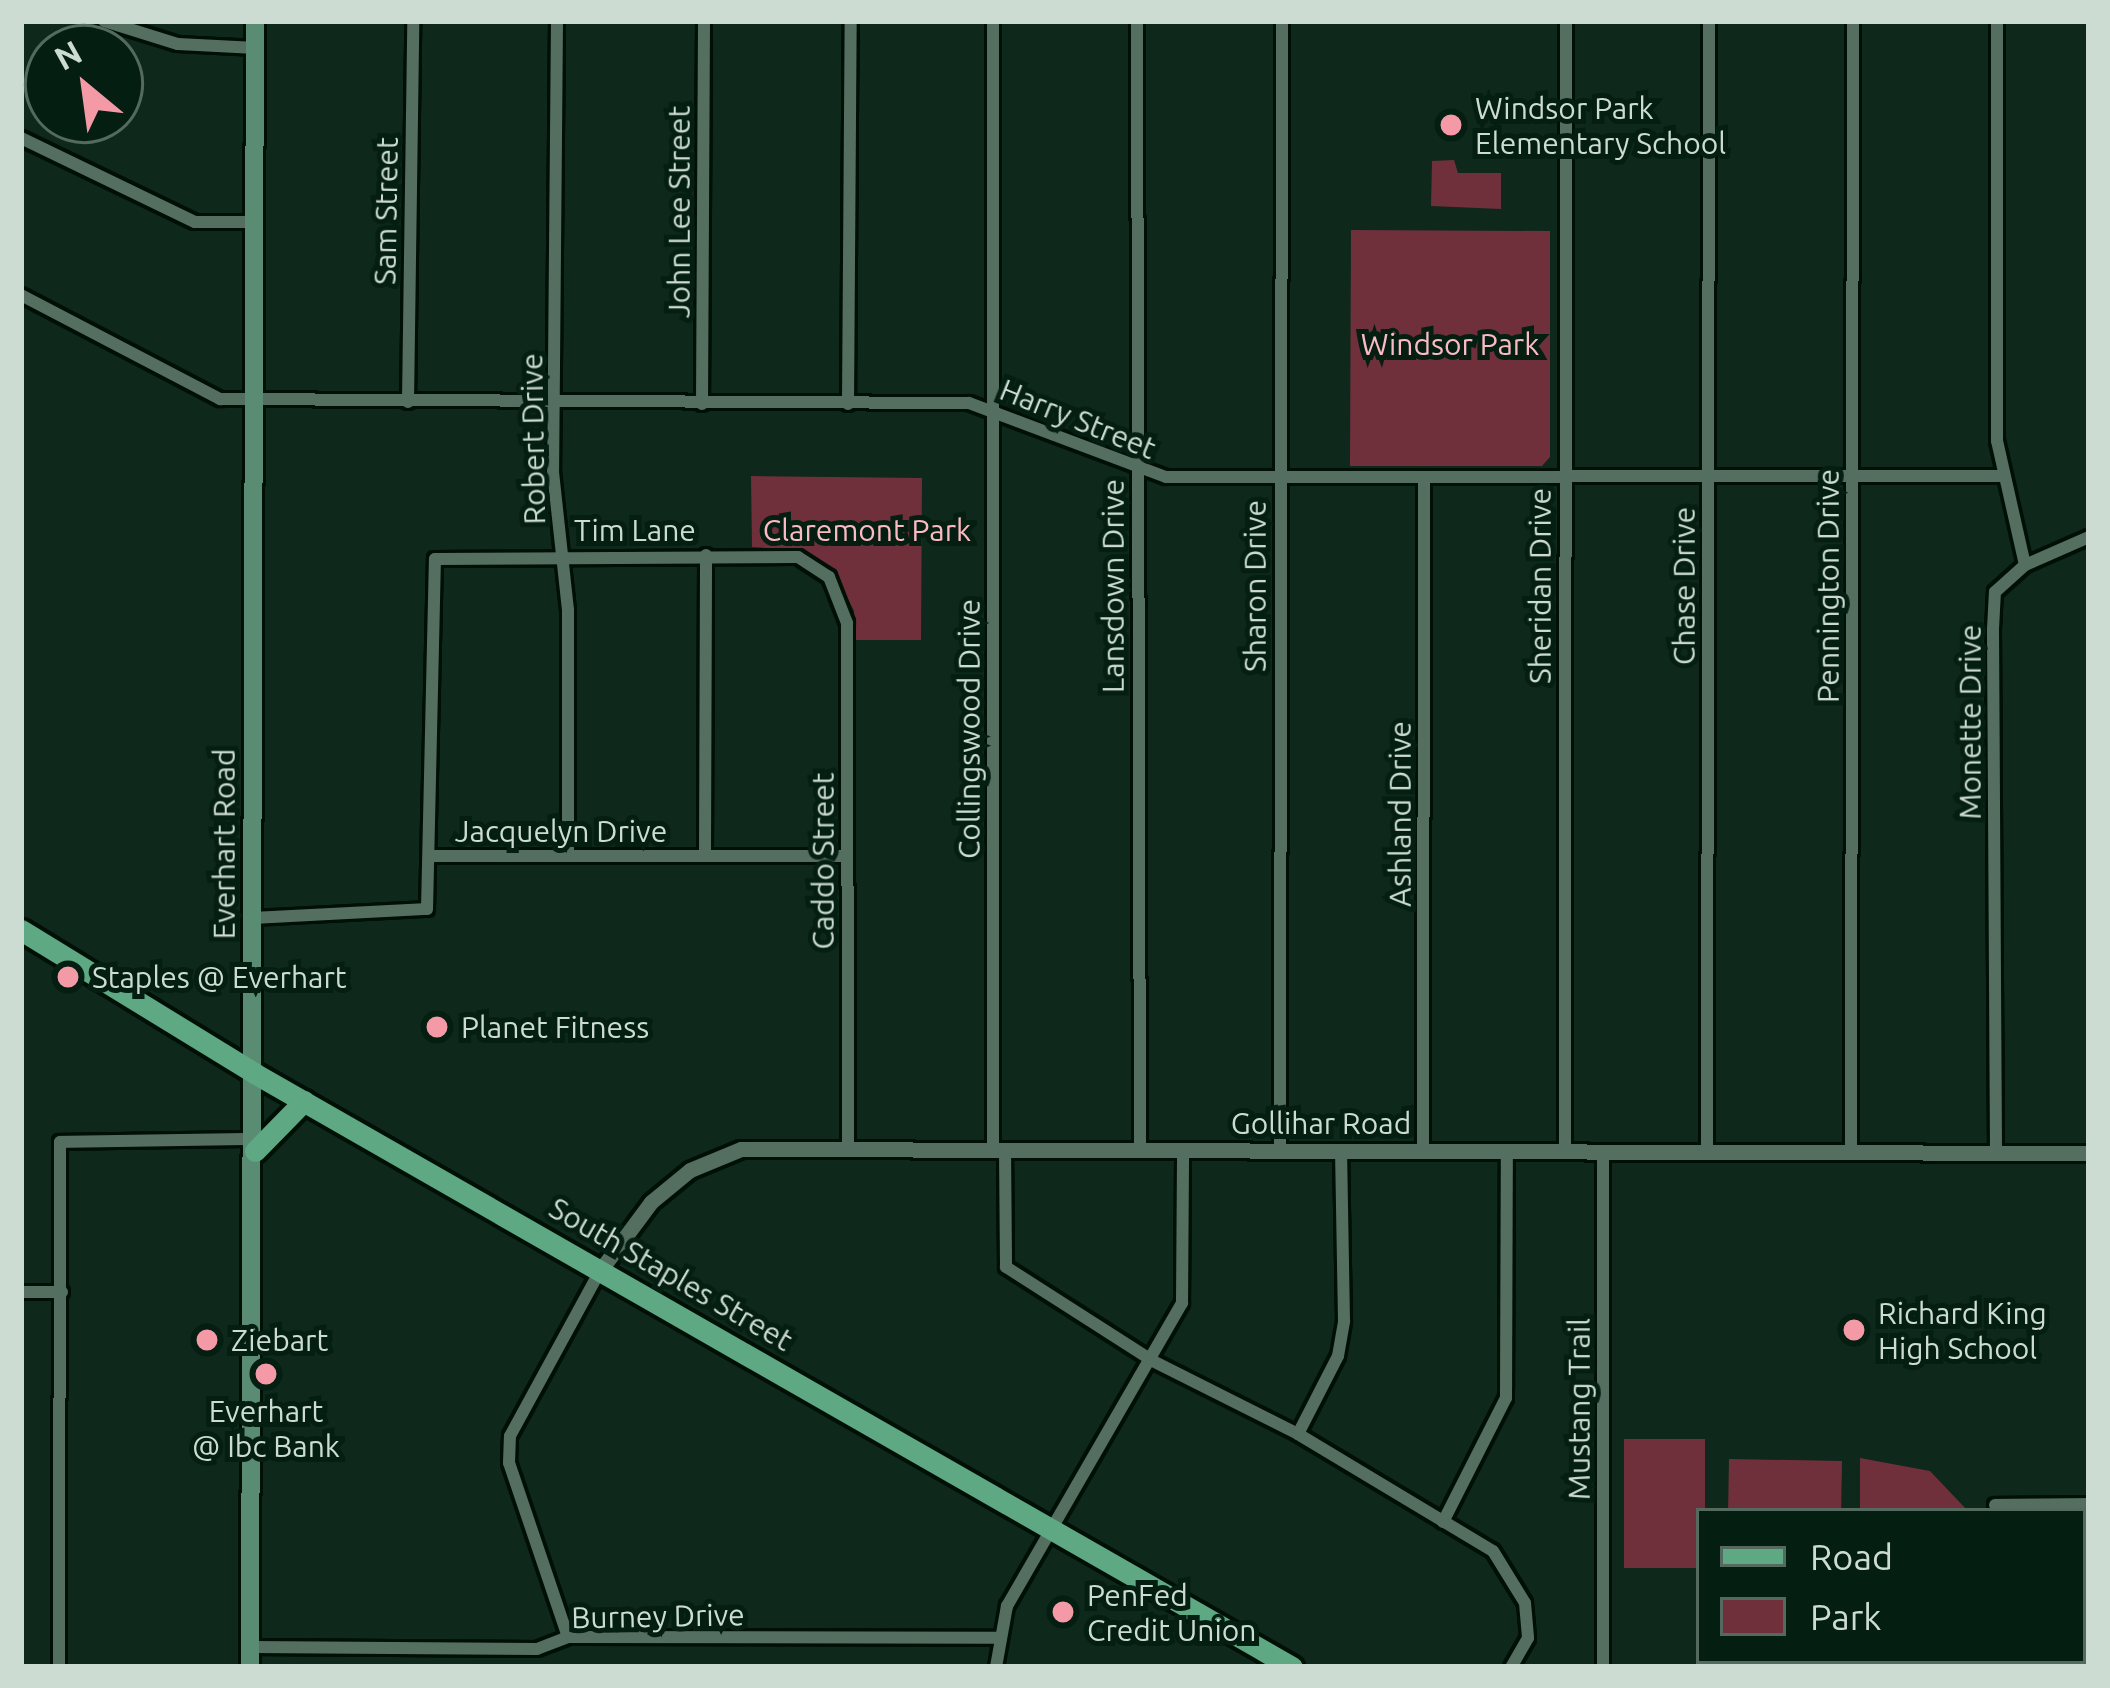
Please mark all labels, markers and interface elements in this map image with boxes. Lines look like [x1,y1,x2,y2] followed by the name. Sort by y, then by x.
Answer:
[24,24,144,144] north arrow
[48,33,87,77] text: N
[1475,90,1726,160] place label: Windsor Park Elementary School
[661,106,697,318] street label: John Lee Street
[1438,112,1464,138] marker: Windsor Park Elementary School
[367,137,405,285] street label: Sam Street
[1361,326,1539,362] park label: Windsor Park
[514,353,552,525] street label: Robert Drive
[995,371,1161,467] street label: Harry Street
[1810,469,1846,703] street label: Pennington Drive
[1095,479,1131,693] street label: Lansdown Drive
[1522,488,1558,684] street label: Sheridan Drive
[1237,500,1273,672] street label: Sharon Drive
[1666,507,1702,665] street label: Chase Drive
[574,512,696,548] street label: Tim Lane
[763,512,971,548] park label: Claremont Park
[951,599,987,859] street label: Collingswood Drive
[1952,624,1988,820] street label: Monette Drive
[1382,721,1418,907] street label: Ashland Drive
[206,749,242,939] street label: Everhart Road
[805,772,841,950] street label: Caddo Street
[455,813,667,849] street label: Jacquelyn Drive
[92,959,347,995] place label: Staples @ Everhart
[55,964,81,990] marker: Staples @ Everhart
[461,1009,649,1045] place label: Planet Fitness
[424,1014,450,1040] marker: Planet Fitness
[1231,1105,1411,1141] street label: Gollihar Road
[543,1190,799,1358] street label: South Staples Street
[1878,1295,2047,1366] place label: Richard King High School
[1841,1317,1867,1343] marker: Richard King High School
[1561,1318,1597,1500] street label: Mustang Trail
[231,1322,328,1358] place label: Ziebart
[194,1327,220,1353] marker: Ziebart
[253,1361,279,1387] marker: Everhart @ Ibc Bank
[192,1393,340,1464] place label: Everhart @ Ibc Bank
[1696,1508,2086,1664] legend
[1810,1536,1893,1577] text: Road
[1087,1577,1256,1648] place label: PenFed Credit Union
[571,1596,745,1636] street label: Burney Drive
[1810,1596,1882,1637] text: Park
[1050,1599,1076,1625] marker: PenFed Credit Union

